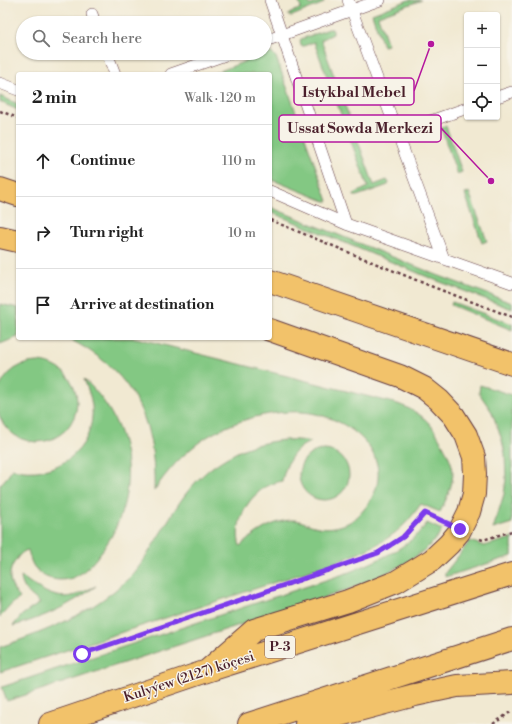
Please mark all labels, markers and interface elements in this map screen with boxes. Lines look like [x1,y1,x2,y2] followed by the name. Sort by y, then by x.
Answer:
[464,12,500,120] map controls
[464,12,500,48] button: +
[16,16,272,60] search box
[30,27,52,49] icon: search
[62,29,142,48] text: Search here
[464,48,500,84] button: −
[294,78,414,105] callout: Istykbal Mebel
[302,83,406,102] text: Istykbal Mebel
[464,84,500,120] button: locate
[32,87,77,109] text: 2 min
[184,90,256,106] text: Walk · 120 m
[279,115,441,142] callout: Ussat Sowda Merkezi
[287,119,433,138] text: Ussat Sowda Merkezi
[32,150,54,172] icon: ahead
[70,151,135,170] text: Continue
[222,153,256,169] text: 110 m
[32,222,54,244] icon: right
[70,223,144,242] text: Turn right
[228,225,256,241] text: 10 m
[32,294,54,316] icon: arrive
[70,295,214,314] text: Arrive at destination
[451,520,469,538] route end
[265,636,295,658] road number: P-3
[73,645,91,663] route start
[121,647,257,707] street label: Kulyýew (2127) köçesi

